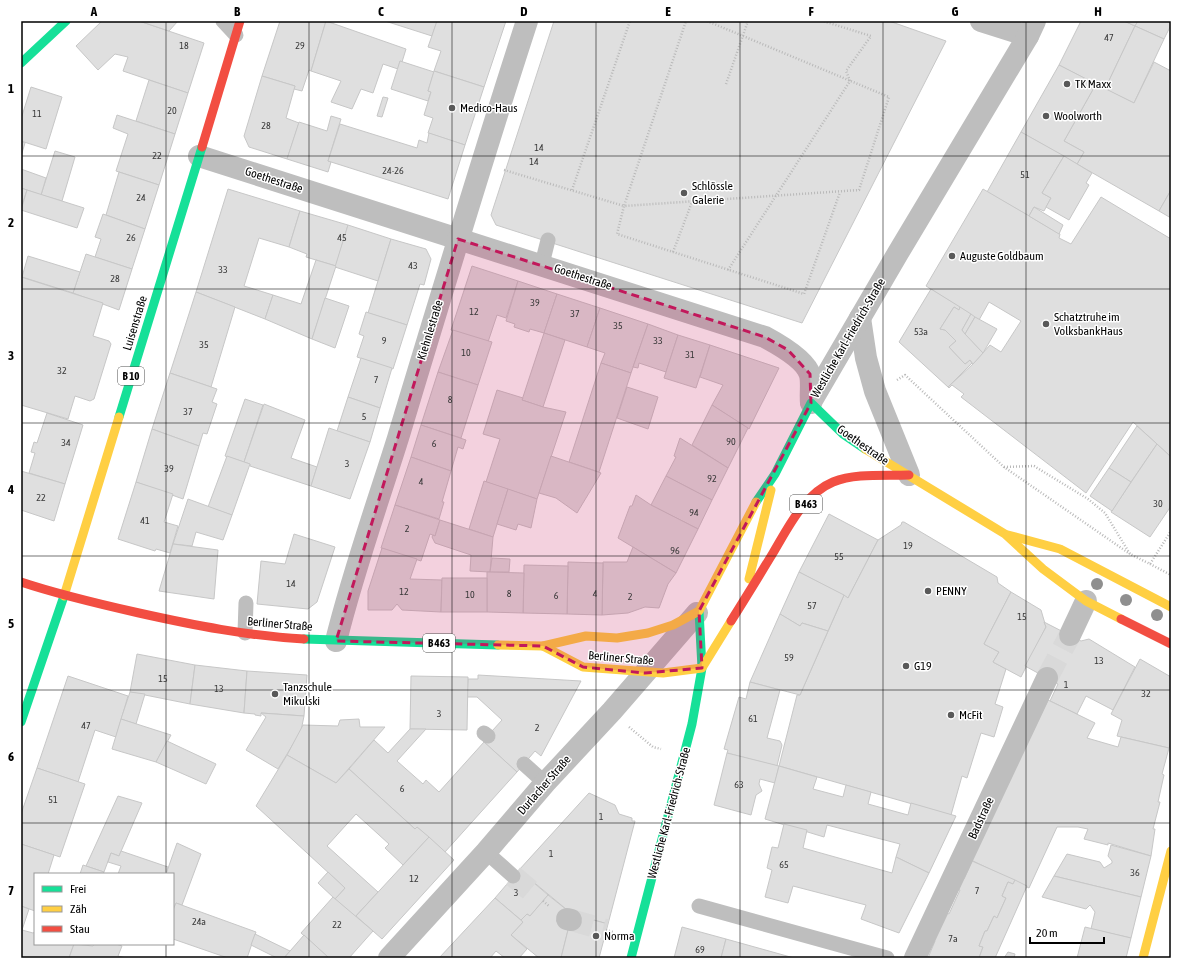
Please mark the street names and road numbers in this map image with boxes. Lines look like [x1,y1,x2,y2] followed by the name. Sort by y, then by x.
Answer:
[243,164,305,196] street label: Goethestraße
[552,261,614,293] street label: Goethestraße
[808,276,888,400] street label: Westliche Karl-Friedrich-Straße
[120,294,150,352] street label: Luisenstraße
[414,298,446,362] street label: Kiehnlestraße
[118,367,144,385] road number: B 10
[834,422,892,468] street label: Goethestraße
[790,495,822,513] road number: B 463
[247,614,313,634] street label: Berliner Straße
[423,634,455,652] road number: B 463
[588,648,654,668] street label: Berliner Straße
[645,746,693,880] street label: Westliche Karl-Friedrich-Straße
[514,752,574,818] street label: Durlacher Straße
[965,795,997,841] street label: Badstraße

